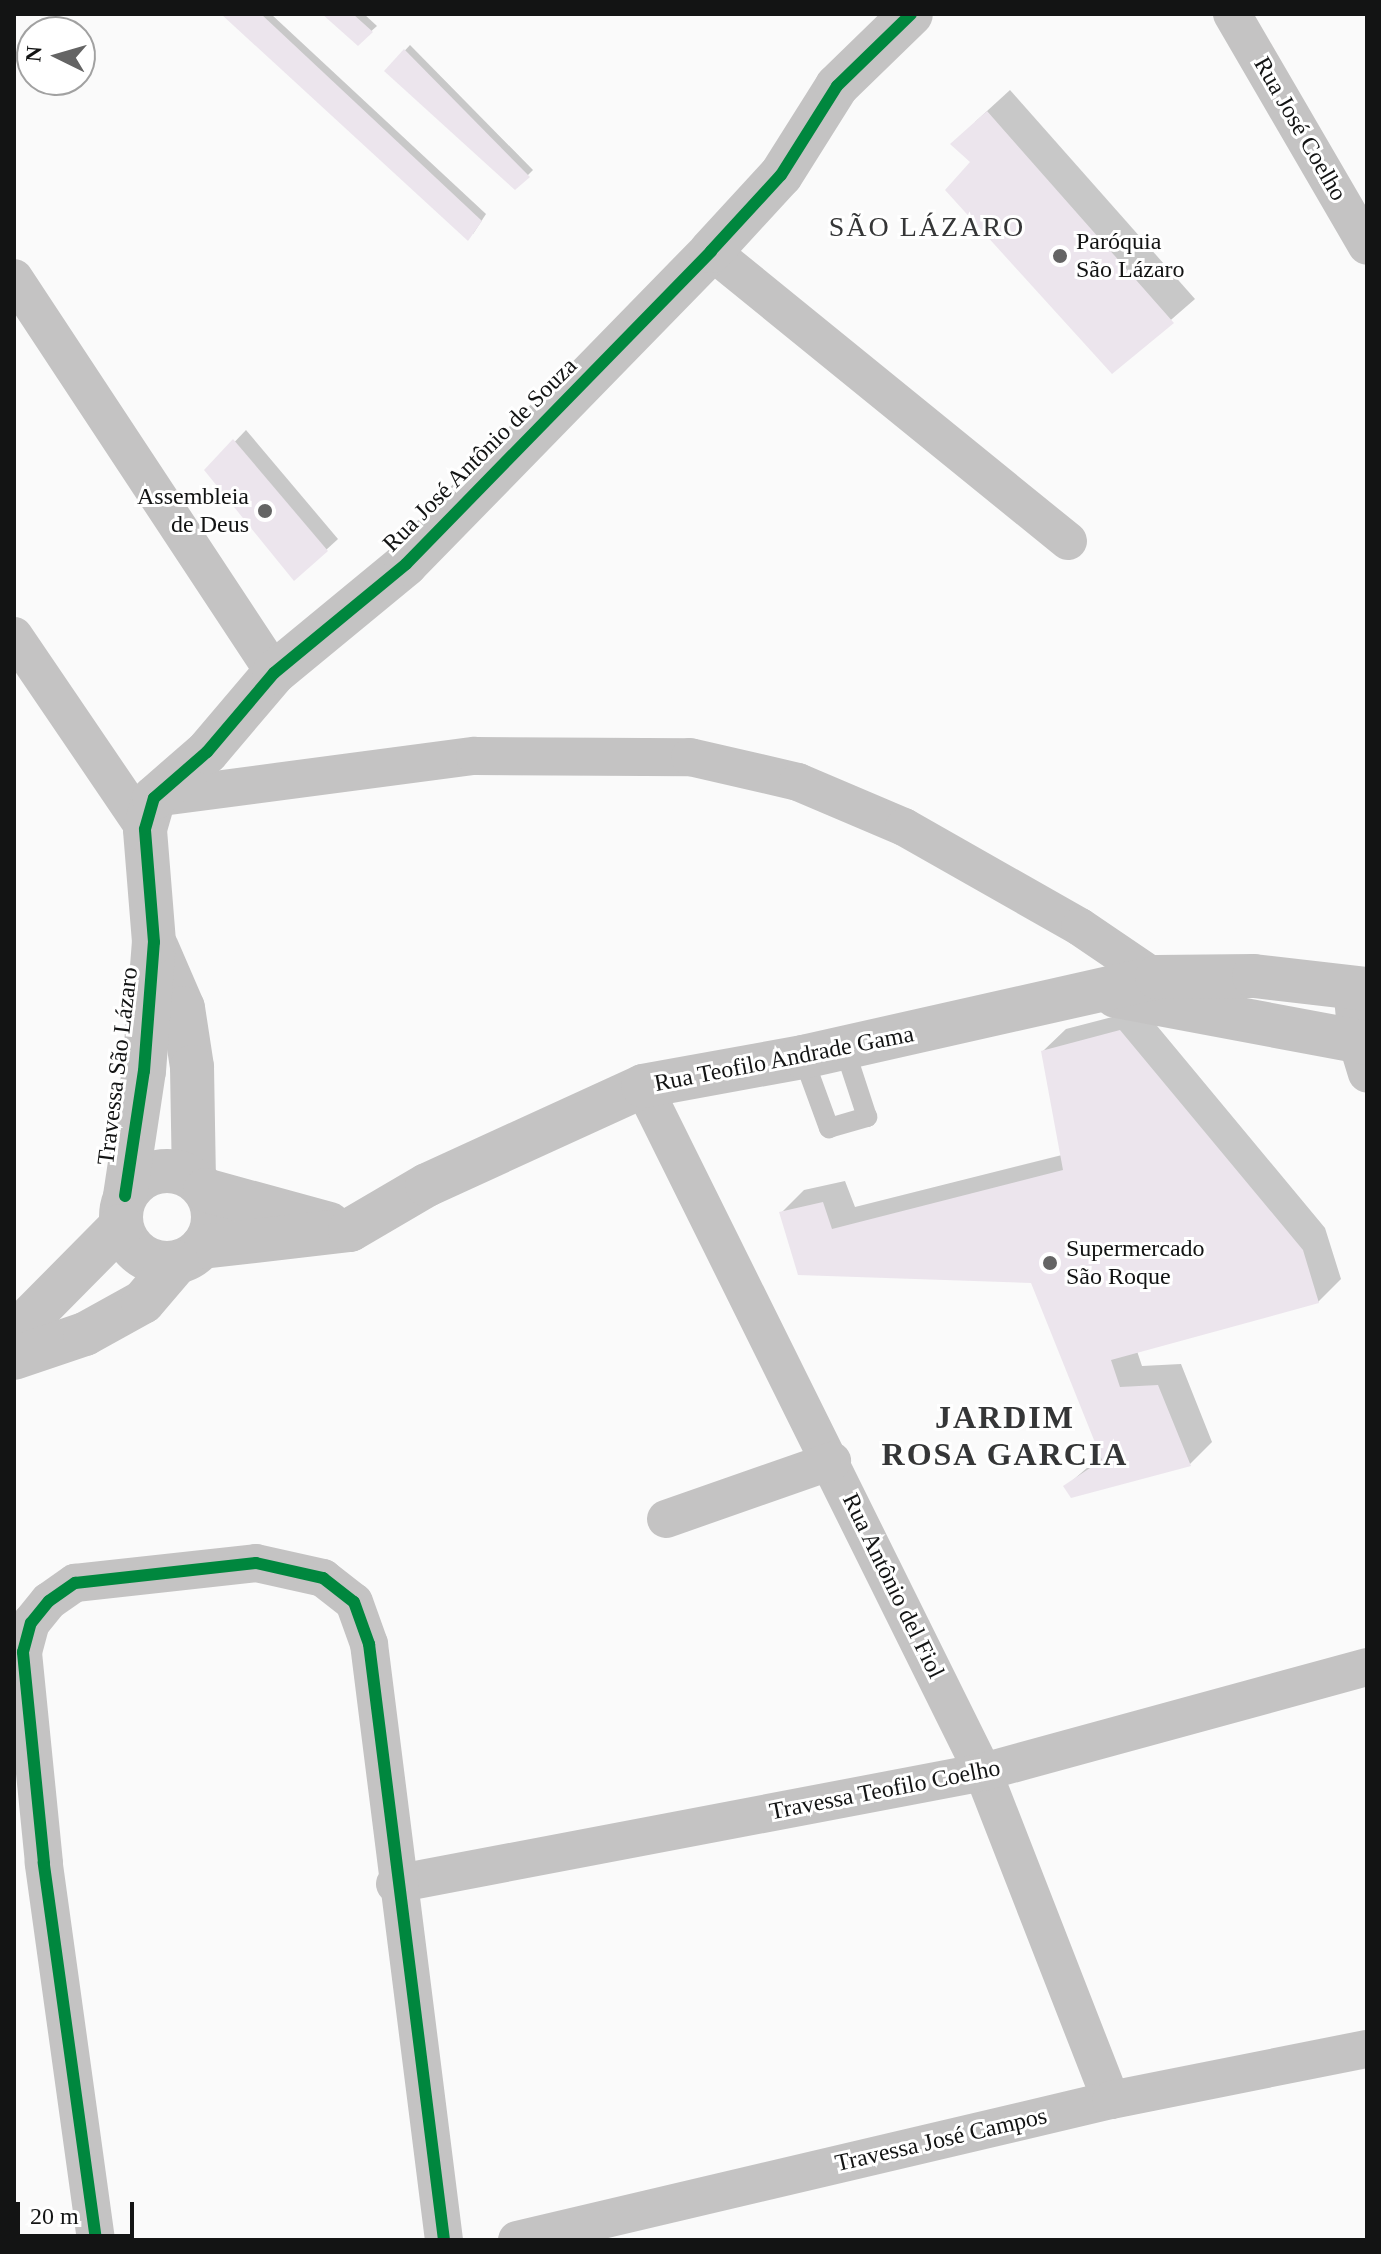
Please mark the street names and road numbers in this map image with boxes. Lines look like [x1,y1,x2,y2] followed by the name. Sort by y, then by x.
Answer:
[1247,52,1353,206] street label: Rua José Coelho
[376,351,584,559] street label: Rua José Antônio de Souza
[92,965,144,1167] street label: Travessa São Lázaro
[651,1020,917,1098] street label: Rua Teofilo Andrade Gama
[835,1488,951,1684] street label: Rua Antônio del Fiol
[767,1753,1003,1827] street label: Travessa Teofilo Coelho
[832,2102,1050,2178] street label: Travessa José Campos

